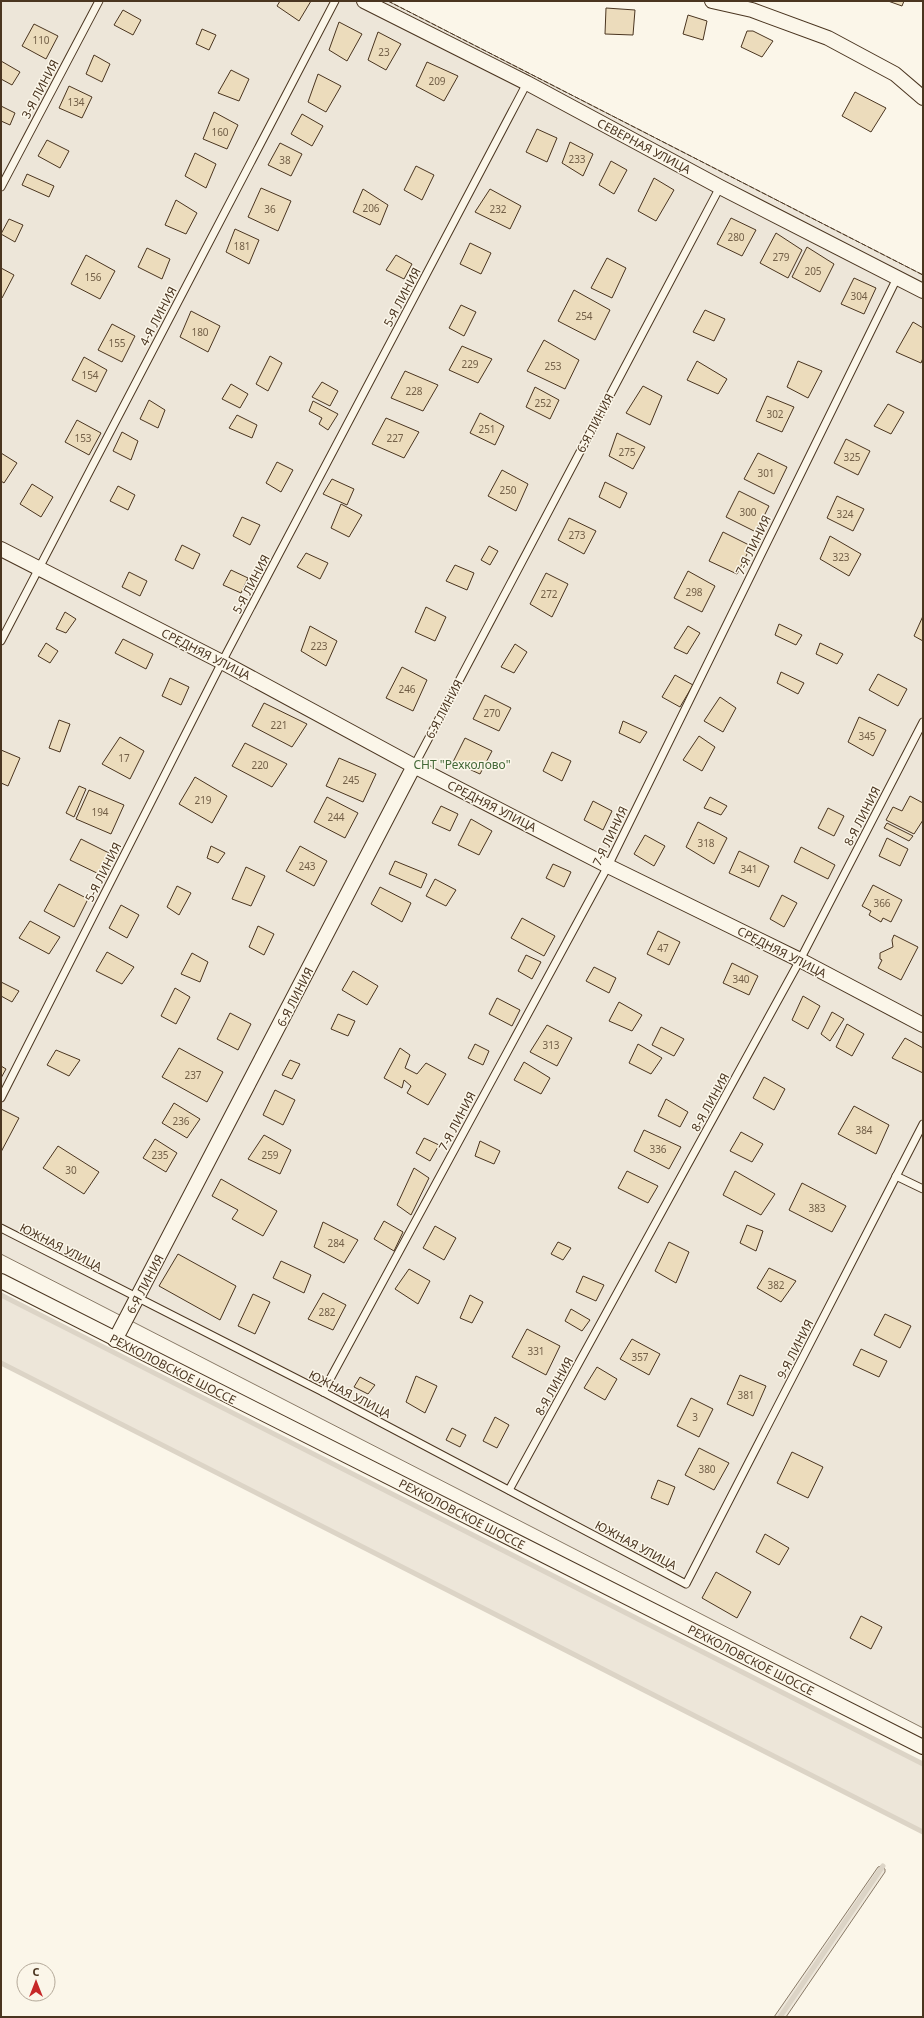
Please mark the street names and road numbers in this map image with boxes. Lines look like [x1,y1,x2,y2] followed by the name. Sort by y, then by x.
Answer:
[17,56,63,122] street label: 3-Я ЛИНИЯ
[594,114,694,178] street label: СЕВЕРНАЯ УЛИЦА
[379,264,425,330] street label: 5-Я ЛИНИЯ
[135,283,181,349] street label: 4-Я ЛИНИЯ
[572,390,618,456] street label: 6-Я ЛИНИЯ
[731,512,775,578] street label: 7-Я ЛИНИЯ
[228,551,274,617] street label: 5-Я ЛИНИЯ
[158,624,254,684] street label: СРЕДНЯЯ УЛИЦА
[421,676,467,742] street label: 6-Я ЛИНИЯ
[444,776,540,836] street label: СРЕДНЯЯ УЛИЦА
[840,783,884,849] street label: 8-Я ЛИНИЯ
[588,803,632,869] street label: 7-Я ЛИНИЯ
[81,839,125,905] street label: 5-Я ЛИНИЯ
[734,922,830,982] street label: СРЕДНЯЯ УЛИЦА
[273,964,317,1030] street label: 6-Я ЛИНИЯ
[687,1070,733,1134] street label: 8-Я ЛИНИЯ
[434,1088,480,1154] street label: 7-Я ЛИНИЯ
[17,1219,105,1275] street label: ЮЖНАЯ УЛИЦА
[122,1251,168,1317] street label: 6-Я ЛИНИЯ
[773,1316,817,1382] street label: 9-Я ЛИНИЯ
[107,1330,239,1408] street label: РЕХКОЛОВСКОЕ ШОССЕ
[531,1354,577,1418] street label: 8-Я ЛИНИЯ
[306,1366,394,1422] street label: ЮЖНАЯ УЛИЦА
[396,1475,528,1553] street label: РЕХКОЛОВСКОЕ ШОССЕ
[592,1516,680,1574] street label: ЮЖНАЯ УЛИЦА
[685,1621,817,1699] street label: РЕХКОЛОВСКОЕ ШОССЕ

